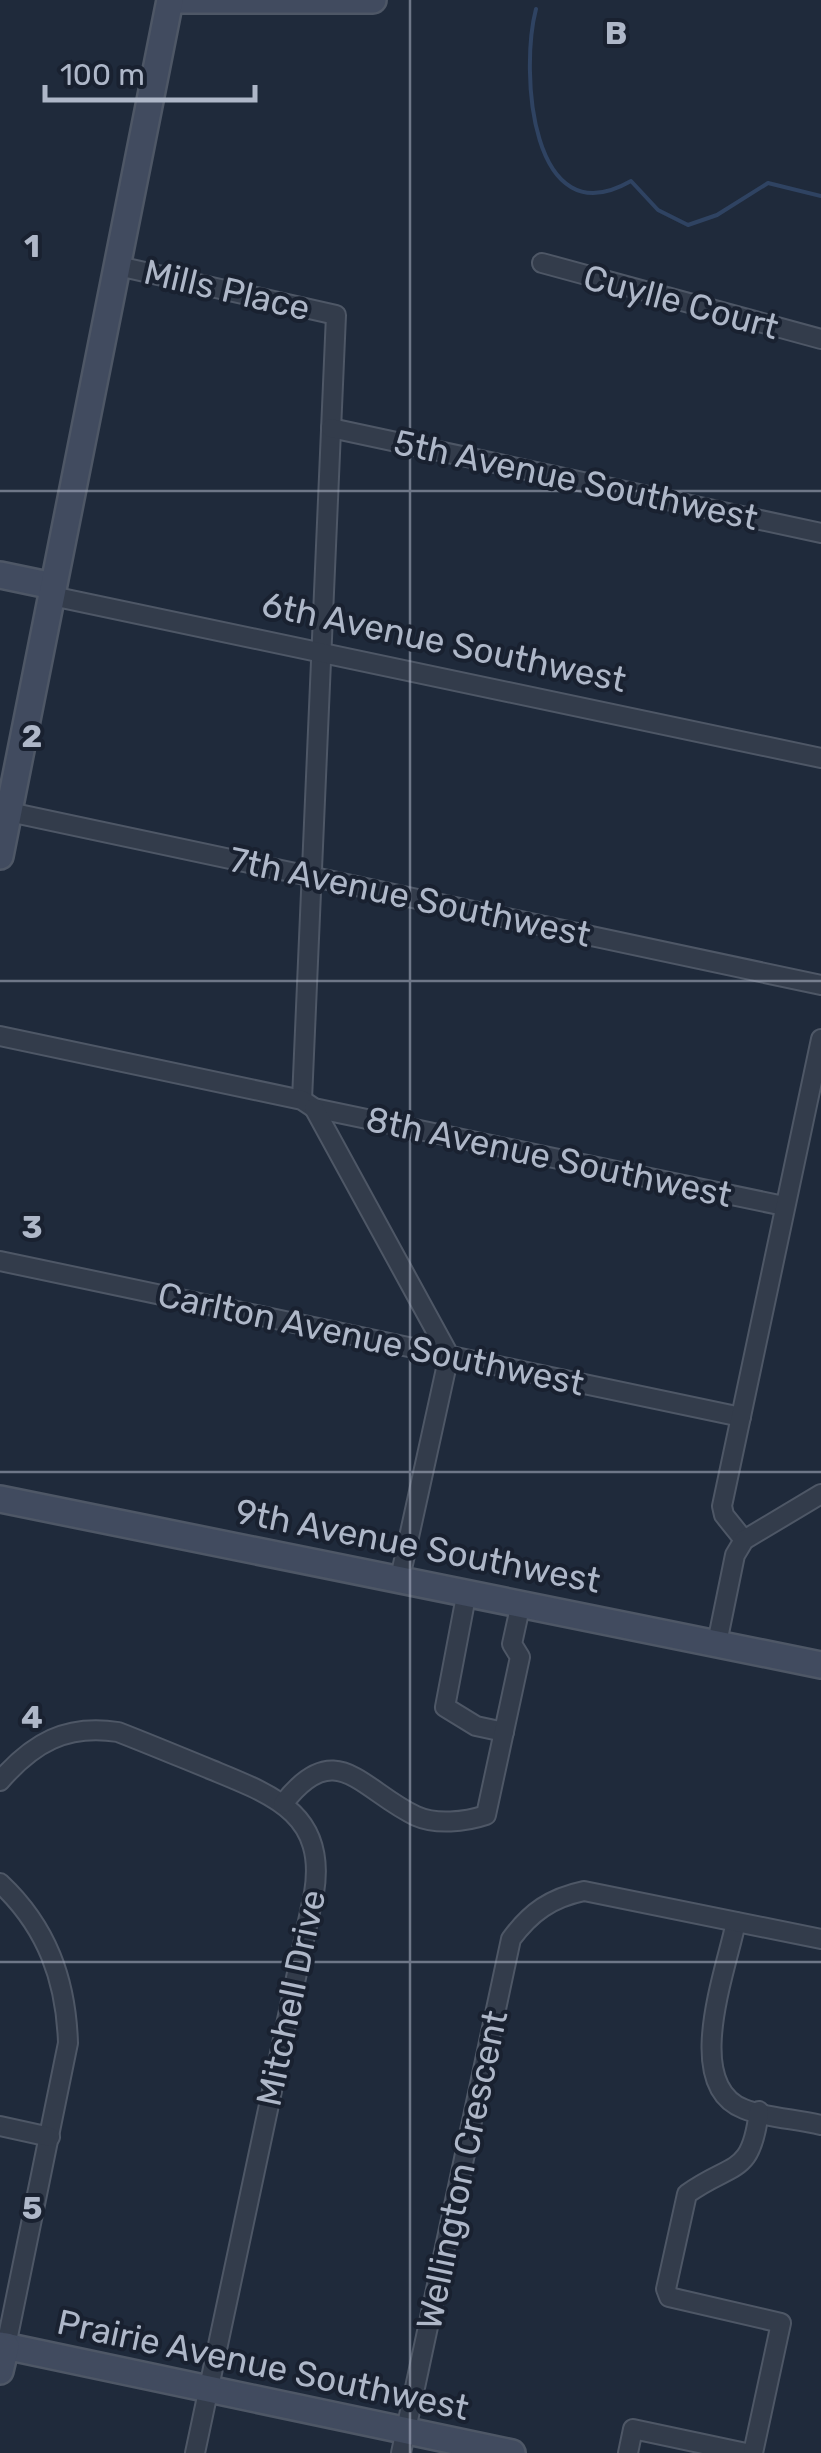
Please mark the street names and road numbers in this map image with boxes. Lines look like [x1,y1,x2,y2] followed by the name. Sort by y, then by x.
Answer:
[140,251,314,329] street label: Mills Place
[579,256,783,348] street label: Cuylle Court
[390,421,762,539] street label: 5th Avenue Southwest
[258,583,630,701] street label: 6th Avenue Southwest
[226,838,594,956] street label: 7th Avenue Southwest
[362,1098,736,1216] street label: 8th Avenue Southwest
[154,1273,588,1405] street label: Carlton Avenue Southwest
[232,1490,604,1602] street label: 9th Avenue Southwest
[248,1886,334,2110] street label: Mitchell Drive
[408,2007,516,2333] street label: Wellington Crescent
[53,2301,473,2429] street label: Prairie Avenue Southwest

